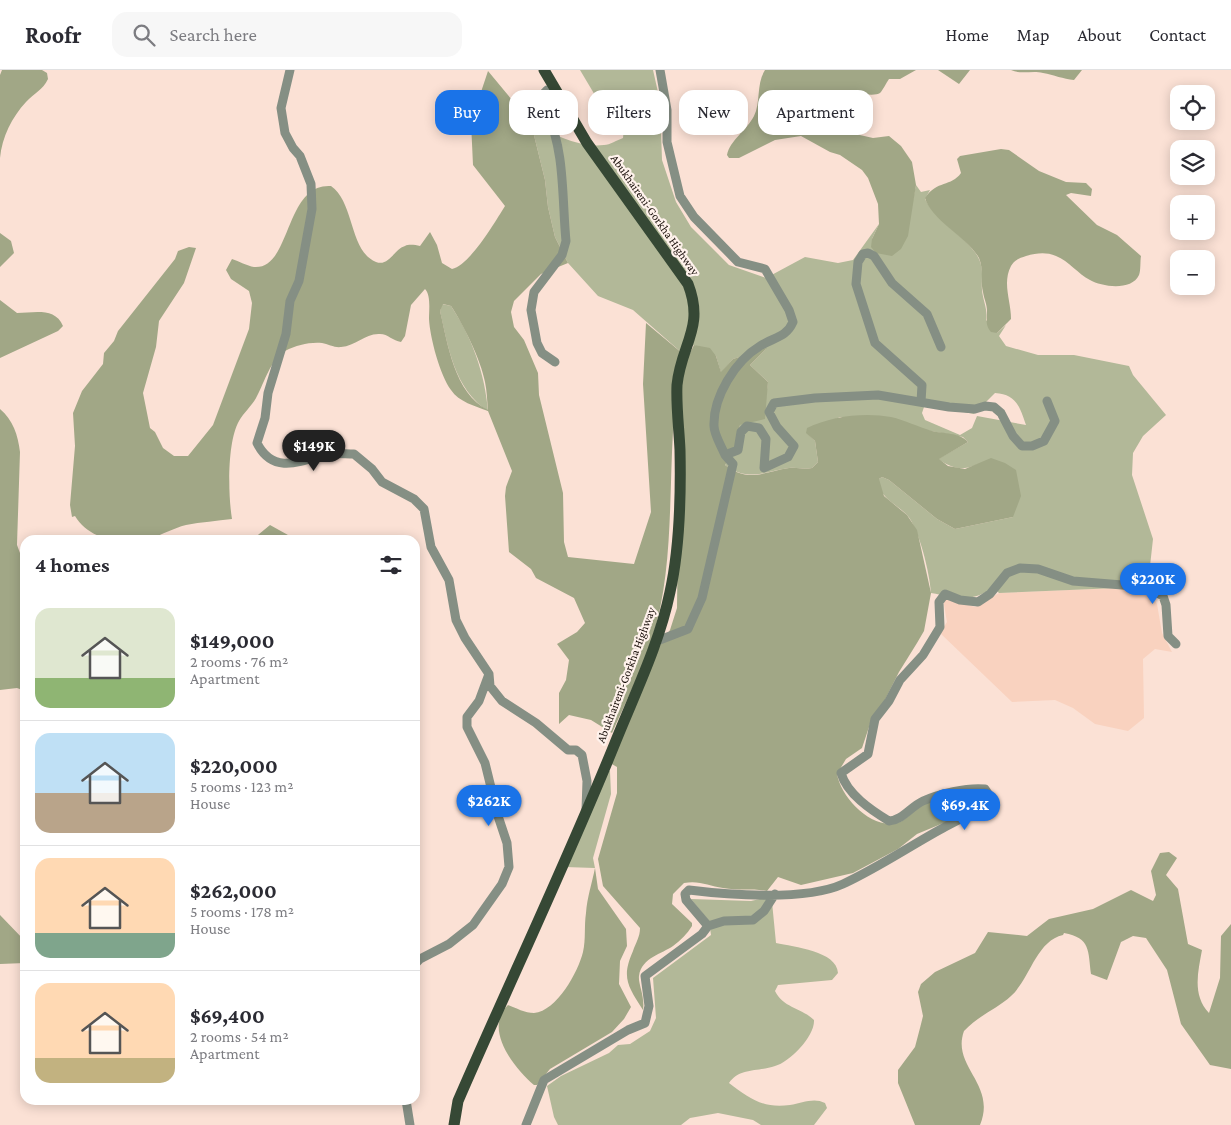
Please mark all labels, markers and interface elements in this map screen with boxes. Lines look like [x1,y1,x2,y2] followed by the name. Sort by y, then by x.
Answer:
[112,12,462,57] search box
[25,21,82,48] text: Roofr
[130,21,158,49] icon: search
[170,24,257,45] text: Search here
[946,25,989,45] text: Home
[1017,25,1049,45] text: Map
[1077,25,1121,45] text: About
[1149,25,1206,45] text: Contact
[1170,85,1215,295] map controls
[1170,85,1215,130] button: locate
[435,90,499,135] chip: Buy
[509,90,578,135] chip: Rent
[588,90,669,135] chip: Filters
[679,90,748,135] chip: New
[758,90,873,135] chip: Apartment
[1170,140,1215,185] button: layers
[608,152,702,278] street label: Abukhaireni-Gorkha Highway
[1170,195,1215,240] button: +
[1170,250,1215,295] button: −
[279,430,349,472] pin: $149K
[293,437,335,454] text: $149K
[377,551,405,579] icon: filters
[35,553,109,577] text: 4 homes
[1118,562,1188,605] pin: $220K
[1131,570,1175,587] text: $220K
[594,605,659,745] street label: Abukhaireni-Gorkha Highway
[75,628,135,688] icon: home
[190,629,275,653] text: $149,000
[190,653,288,670] text: 2 rooms · 76 m²
[190,670,260,687] text: Apartment
[75,753,135,813] icon: home
[190,754,278,778] text: $220,000
[190,778,293,795] text: 5 rooms · 123 m²
[454,784,524,827] pin: $262K
[924,788,1006,831] pin: $69.4K
[468,792,510,809] text: $262K
[190,795,230,812] text: House
[941,796,989,813] text: $69.4K
[75,878,135,938] icon: home
[190,879,277,903] text: $262,000
[190,903,294,920] text: 5 rooms · 178 m²
[190,920,230,937] text: House
[75,1003,135,1063] icon: home
[190,1004,265,1028] text: $69,400
[190,1028,289,1045] text: 2 rooms · 54 m²
[190,1045,260,1062] text: Apartment

